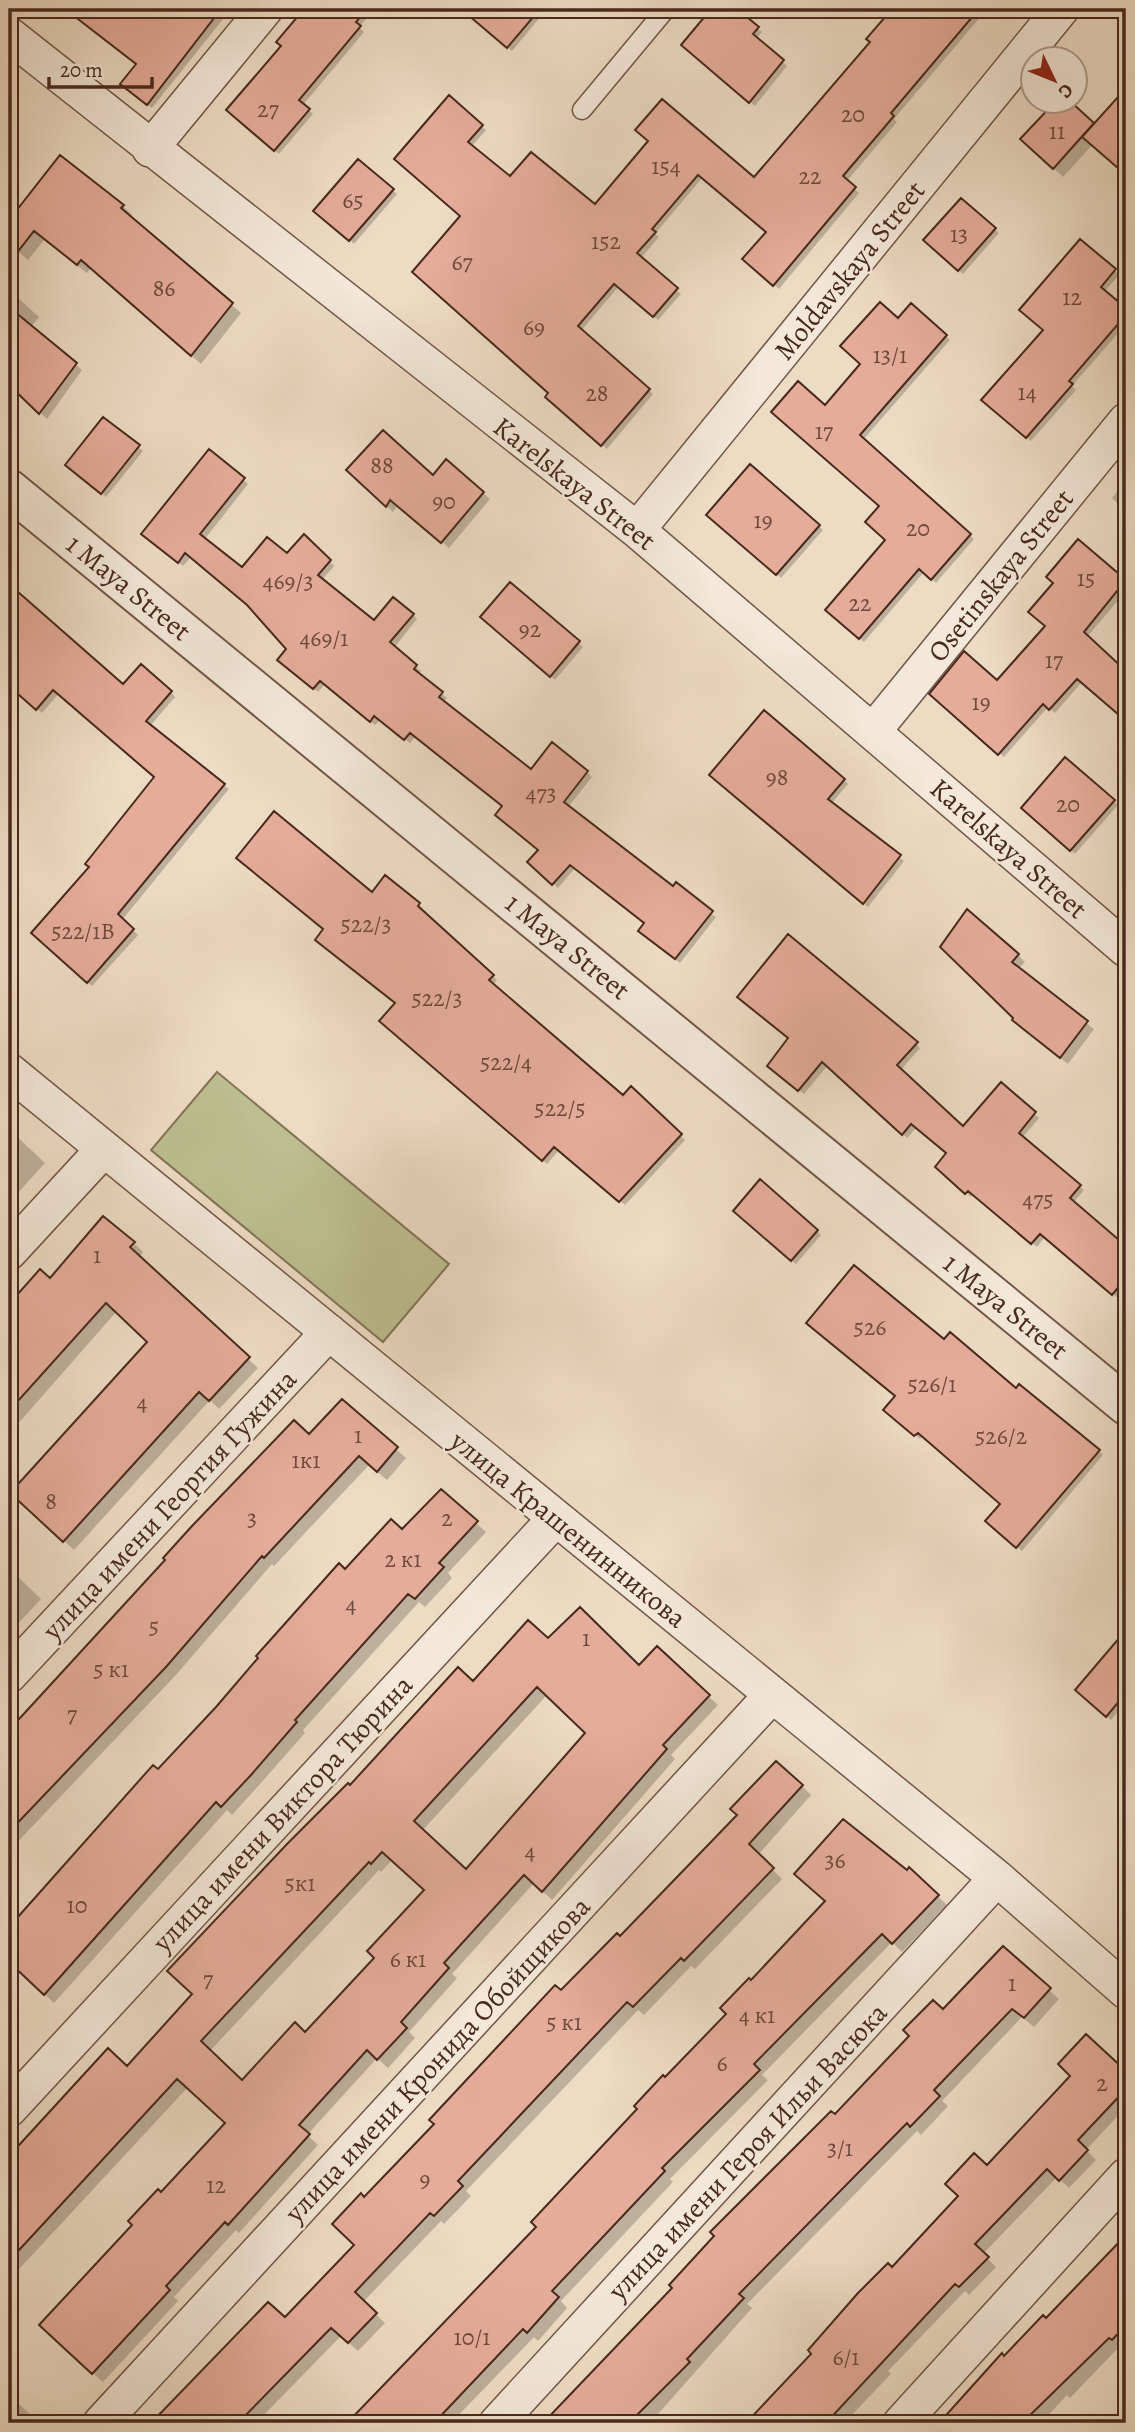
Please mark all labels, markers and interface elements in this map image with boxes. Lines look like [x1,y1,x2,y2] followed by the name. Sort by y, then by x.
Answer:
[49,46,152,90] scale bar
[1020,46,1090,116] north arrow
[60,56,103,84] text: 20 m
[1052,78,1079,104] text: С
[257,93,280,125] house number: 27
[841,98,865,130] house number: 20
[1049,115,1065,147] house number: 11
[651,150,681,182] house number: 154
[799,160,821,192] house number: 22
[766,173,934,368] street label: Moldavskaya Street
[342,184,364,216] house number: 65
[950,218,968,250] house number: 13
[591,225,621,257] house number: 152
[451,246,474,278] house number: 67
[153,272,175,304] house number: 86
[1062,281,1082,313] house number: 12
[523,311,545,343] house number: 69
[873,339,907,371] house number: 13/1
[1017,376,1037,408] house number: 14
[585,377,609,409] house number: 28
[485,408,664,559] street label: Karelskaya Street
[815,415,834,447] house number: 17
[370,449,394,481] house number: 88
[919,481,1082,670] street label: Osetinskaya Street
[432,485,456,517] house number: 90
[753,504,773,536] house number: 19
[906,512,930,544] house number: 20
[58,526,199,650] street label: 1 Maya Street
[1077,562,1095,594] house number: 15
[263,565,313,597] house number: 469/3
[849,587,871,619] house number: 22
[519,613,541,645] house number: 92
[300,622,348,654] house number: 469/1
[1045,644,1064,676] house number: 17
[971,686,991,718] house number: 19
[766,761,788,793] house number: 98
[922,770,1095,928] street label: Karelskaya Street
[526,777,556,809] house number: 473
[1056,788,1080,820] house number: 20
[497,885,638,1009] street label: 1 Maya Street
[341,908,392,940] house number: 522/3
[51,915,115,947] house number: 522/1В
[412,982,463,1014] house number: 522/3
[480,1046,532,1078] house number: 522/4
[534,1092,586,1124] house number: 522/5
[1022,1183,1054,1215] house number: 475
[93,1239,101,1271] house number: 1
[935,1245,1076,1369] street label: 1 Maya Street
[854,1311,886,1343] house number: 526
[33,1361,305,1649] street label: улица имени Георгия Гужина
[908,1368,956,1400] house number: 526/1
[137,1386,148,1418] house number: 4
[354,1419,362,1451] house number: 1
[975,1420,1027,1452] house number: 526/2
[442,1422,695,1637] street label: улица Крашенинникова
[292,1444,320,1476] house number: 1к1
[45,1485,57,1517] house number: 8
[247,1502,257,1534] house number: 3
[441,1502,453,1534] house number: 2
[385,1543,421,1575] house number: 2 к1
[346,1588,357,1620] house number: 4
[149,1610,159,1642] house number: 5
[582,1622,590,1654] house number: 1
[93,1653,129,1685] house number: 5 к1
[143,1667,421,1961] street label: улица имени Виктора Тюрина
[67,1698,78,1730] house number: 7
[525,1835,536,1867] house number: 4
[824,1844,846,1876] house number: 36
[285,1867,315,1899] house number: 5к1
[276,1888,599,2232] street label: улица имени Кронида Обойщикова
[67,1889,88,1921] house number: 10
[390,1943,426,1975] house number: 6 к1
[203,1963,214,1995] house number: 7
[1008,1967,1016,1999] house number: 1
[599,1995,896,2309] street label: улица имени Героя Ильи Васюка
[739,1999,775,2031] house number: 4 к1
[546,2006,582,2038] house number: 5 к1
[716,2047,728,2079] house number: 6
[1096,2067,1108,2099] house number: 2
[827,2132,853,2164] house number: 3/1
[420,2163,430,2195] house number: 9
[206,2169,226,2201] house number: 12
[453,2321,491,2353] house number: 10/1
[832,2341,860,2373] house number: 6/1

